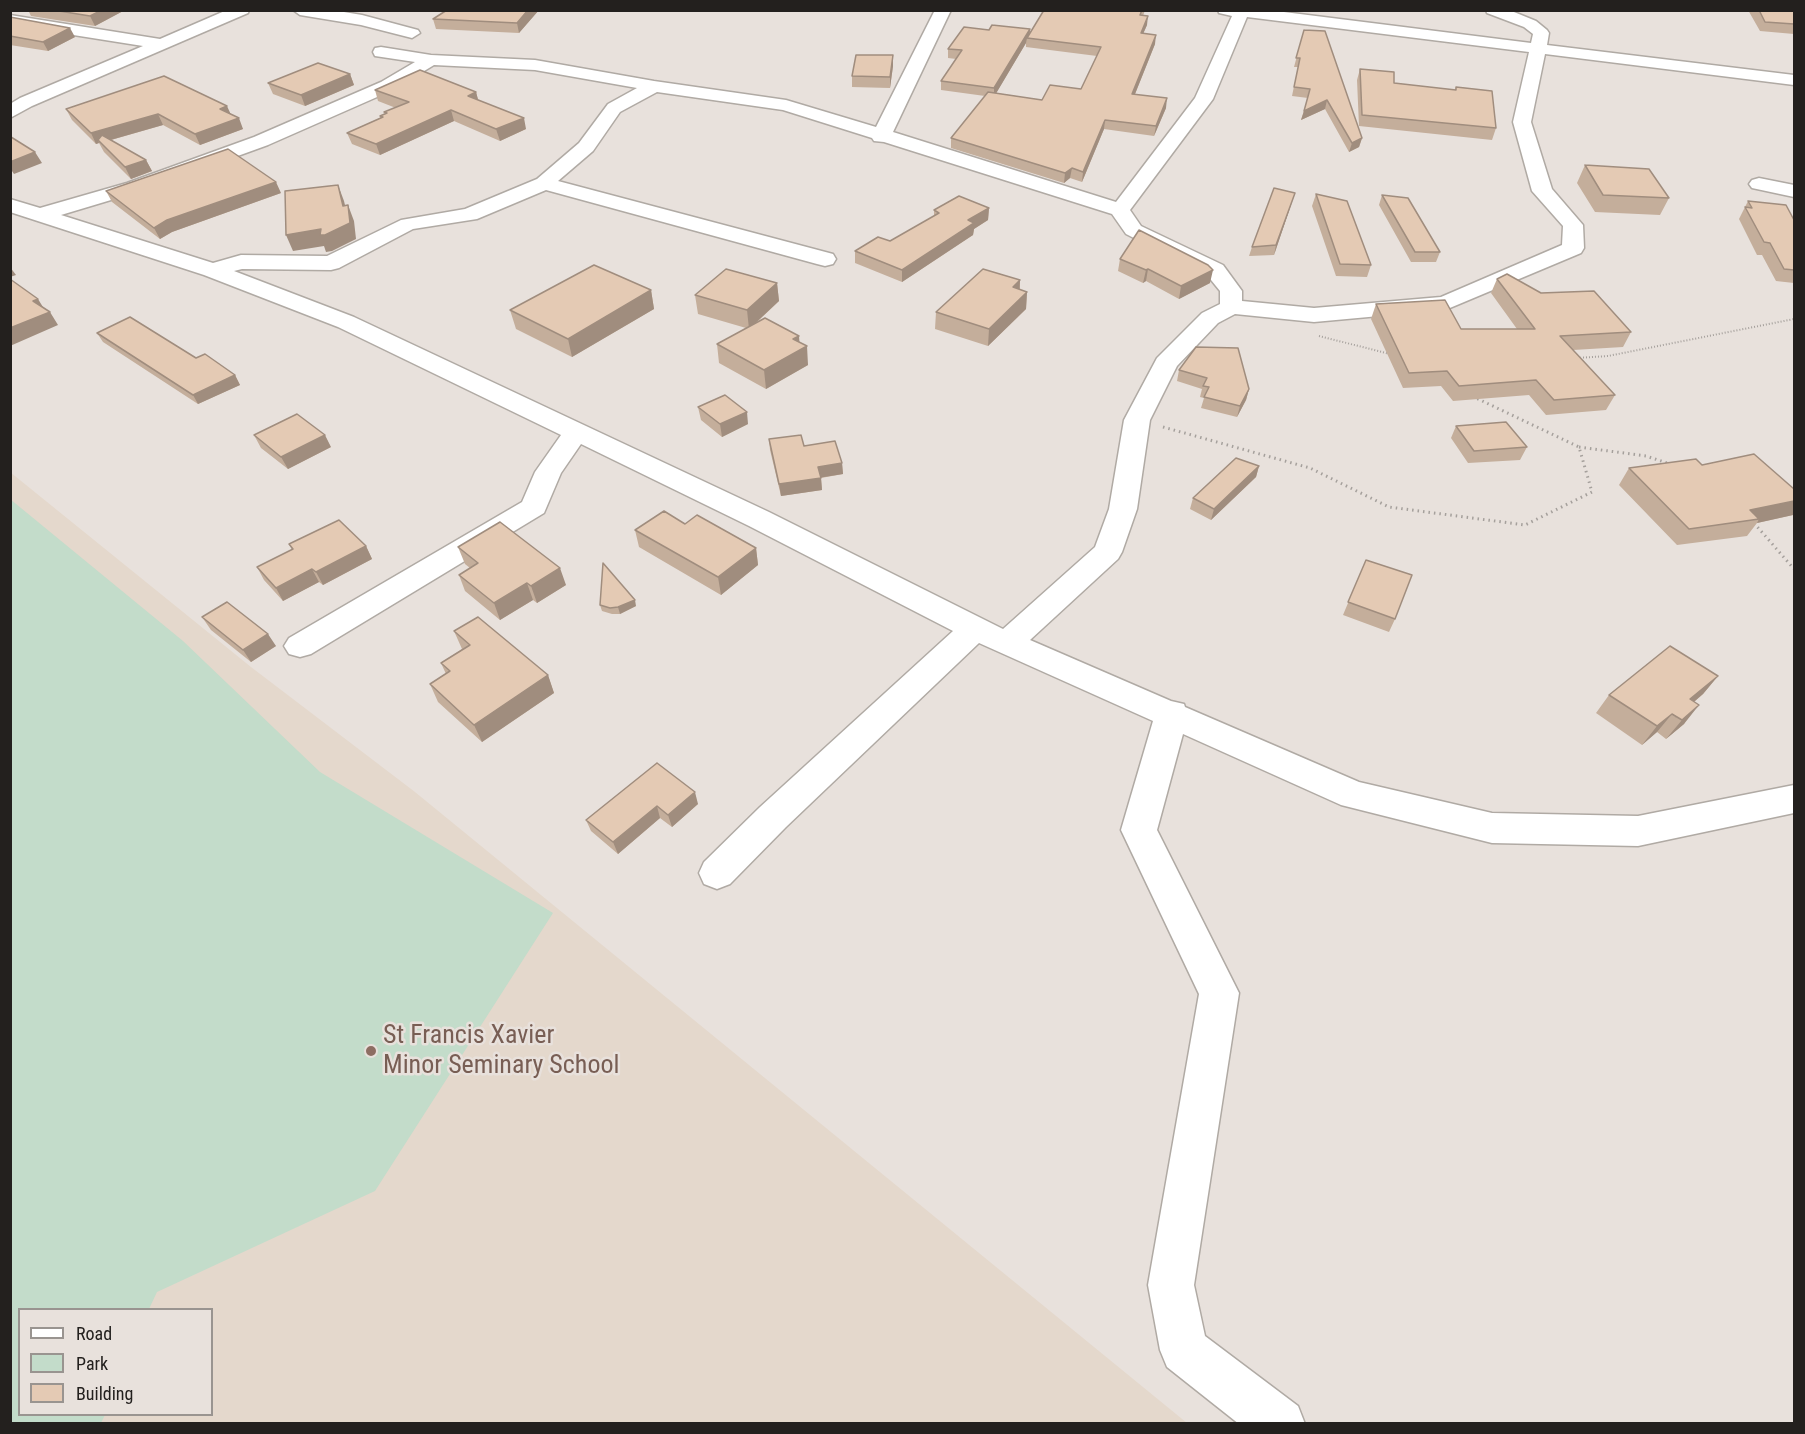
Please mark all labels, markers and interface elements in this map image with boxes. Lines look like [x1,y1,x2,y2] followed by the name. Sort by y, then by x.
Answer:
[383,1020,619,1082] place label: St Francis Xavier Minor Seminary School
[364,1044,378,1058] marker: St Francis Xavier Minor Seminary School
[18,1308,213,1416] legend
[76,1323,112,1344] text: Road
[76,1353,108,1374] text: Park
[76,1383,133,1404] text: Building

